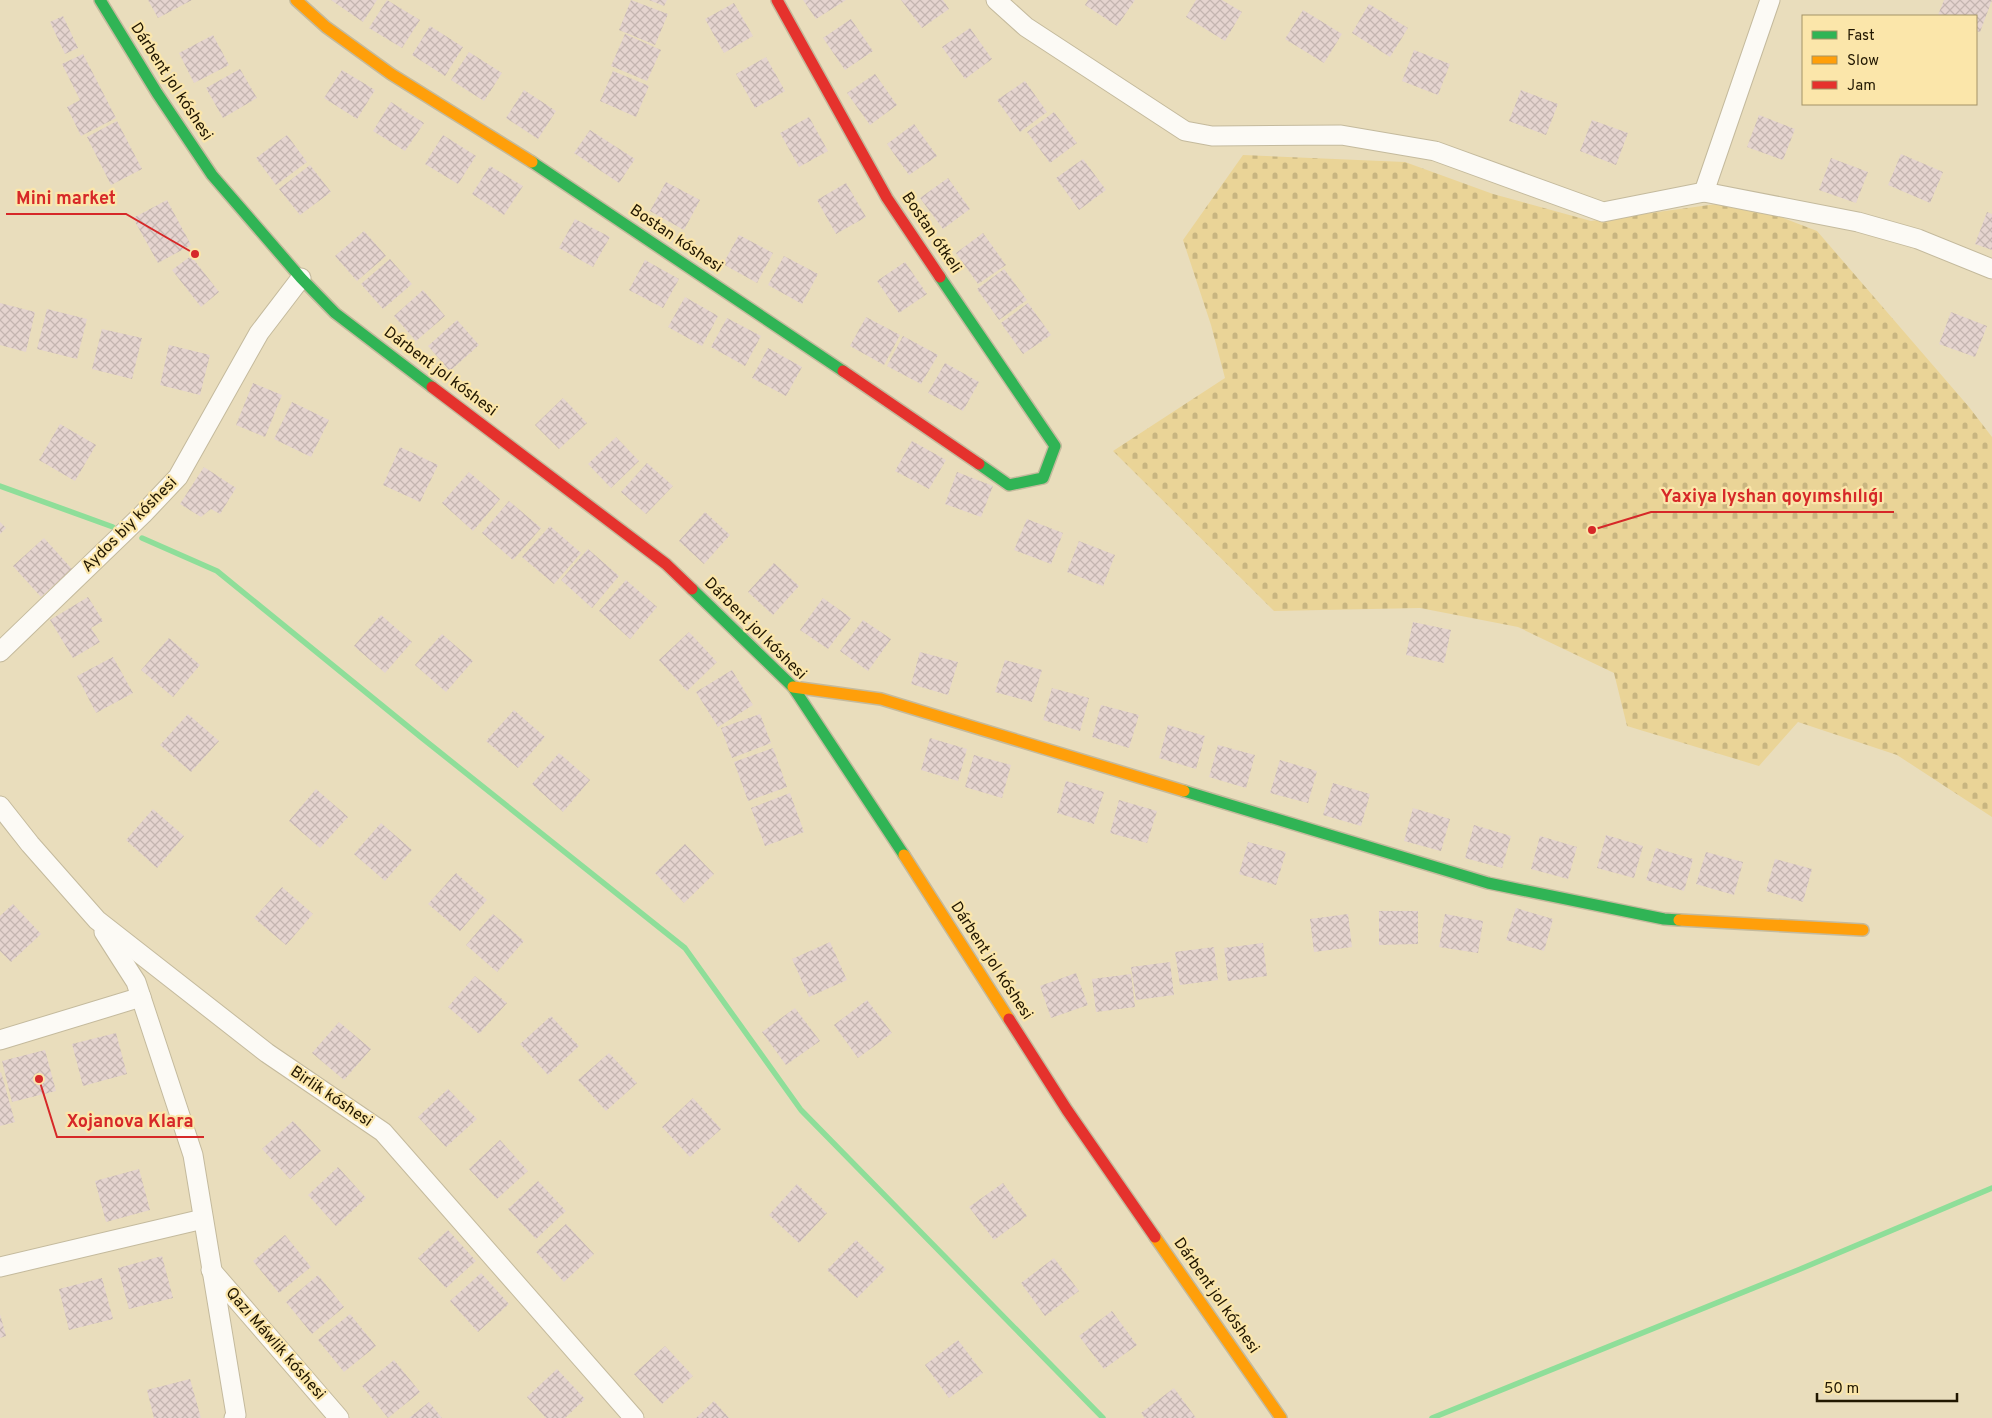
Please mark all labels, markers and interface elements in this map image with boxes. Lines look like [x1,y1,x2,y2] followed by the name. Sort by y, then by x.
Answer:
[1802,15,1977,105] legend
[125,19,217,145] street label: Dárbent jol kóshesi
[1847,27,1875,46] text: Fast
[1847,52,1879,71] text: Slow
[1847,77,1876,96] text: Jam
[6,181,126,214] callout: Mini market
[16,188,116,211] text: Mini market
[897,189,965,277] street label: Bostan ótkeli
[626,201,726,277] street label: Bostan kóshesi
[379,323,501,421] street label: Dárbent jol kóshesi
[78,473,182,577] street label: Aydos biy kóshesi
[1651,479,1894,512] callout: Yaxiya Iyshan qoyımshılıǵı
[1661,486,1883,509] text: Yaxiya Iyshan qoyımshılıǵı
[700,574,810,684] street label: Dárbent jol kóshesi
[945,898,1037,1024] street label: Dárbent jol kóshesi
[286,1062,376,1132] street label: Birlik kóshesi
[57,1104,204,1137] callout: Xojanova Klara
[67,1111,193,1134] text: Xojanova Klara
[1169,1234,1263,1358] street label: Dárbent jol kóshesi
[221,1284,329,1404] street label: Qazı Máwlik kóshesi
[1817,1370,1957,1402] scale bar
[1824,1380,1859,1399] text: 50 m

